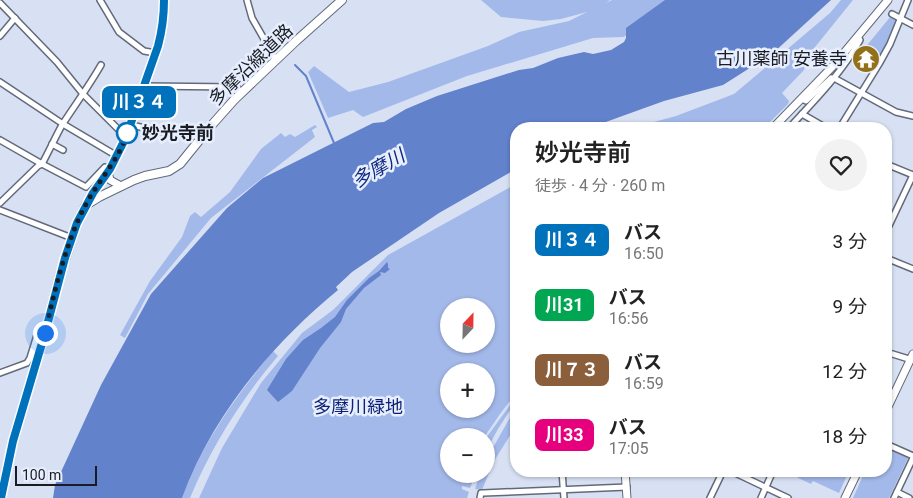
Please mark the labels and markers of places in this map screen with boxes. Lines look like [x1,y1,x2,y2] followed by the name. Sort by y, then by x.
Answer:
[851,44,881,74] temple icon: 古川薬師 安養寺
[717,48,847,69] place label: 古川薬師 安養寺
[116,122,138,144] marker: 妙光寺前
[142,122,214,143] place label: 妙光寺前

